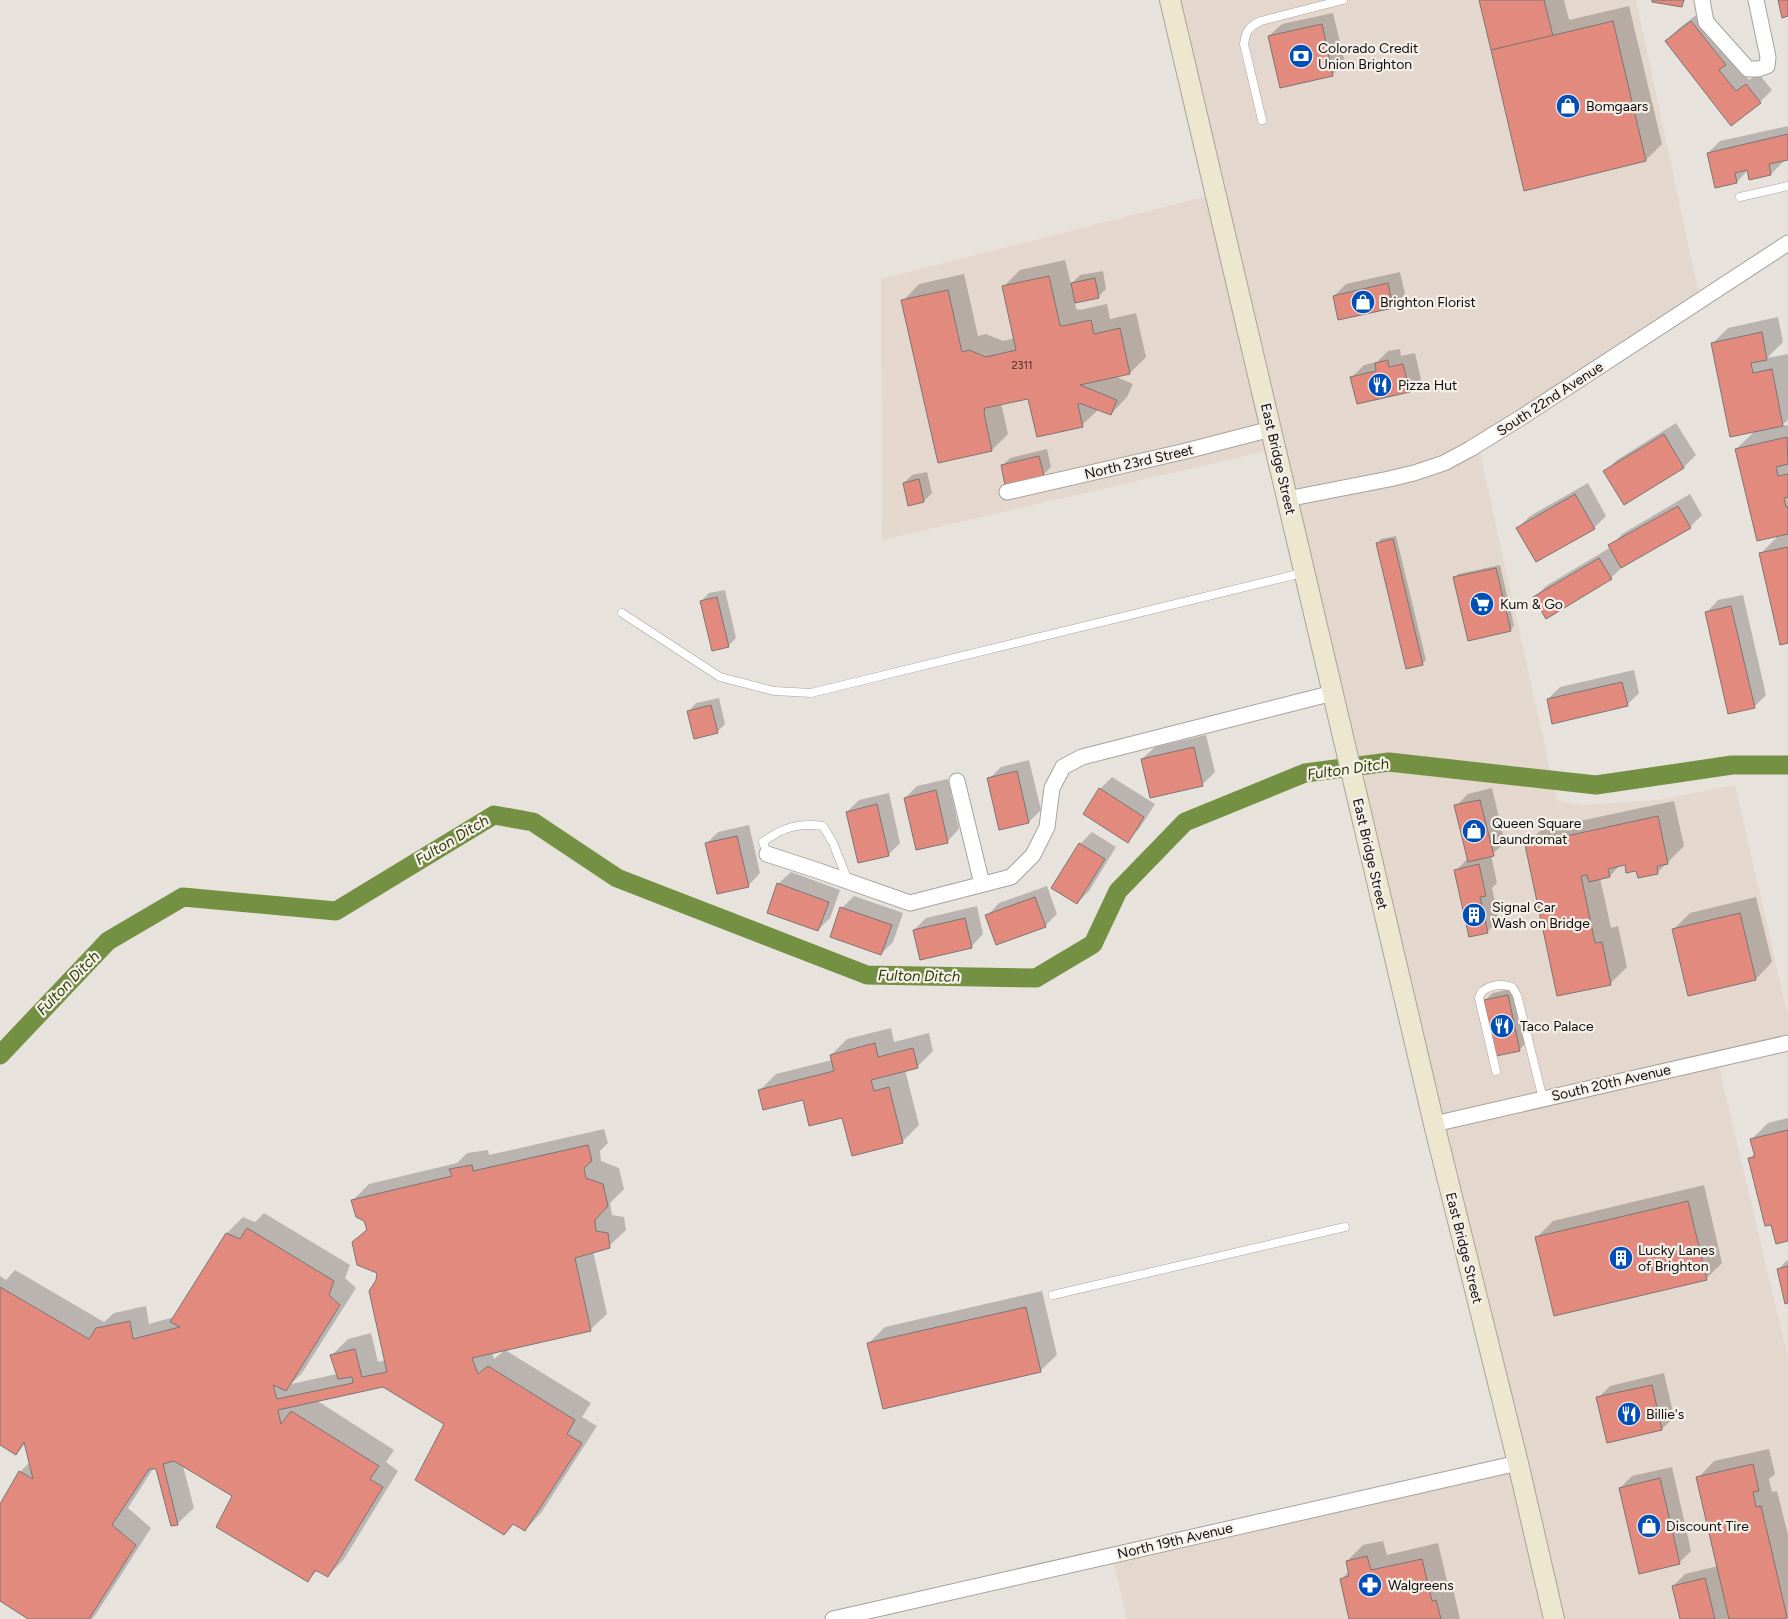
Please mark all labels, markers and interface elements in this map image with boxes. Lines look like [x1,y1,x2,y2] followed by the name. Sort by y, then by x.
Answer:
[1318,40,1418,73] place label: Colorado Credit Union Brighton
[1288,43,1314,69] bank icon: Colorado Credit Union Brighton
[1555,93,1581,119] shop icon: Bomgaars
[1586,98,1648,115] place label: Bomgaars
[1350,289,1376,315] shop icon: Brighton Florist
[1380,294,1476,311] place label: Brighton Florist
[1494,358,1607,440] street label: South 22nd Avenue
[1011,359,1033,372] house number: 2311
[1367,372,1393,398] restaurant icon: Pizza Hut
[1398,377,1457,394] place label: Pizza Hut
[1257,402,1299,516] street label: East Bridge Street
[1083,441,1195,483] street label: North 23rd Street
[1469,591,1495,617] supermarket icon: Kum & Go
[1500,596,1563,613] place label: Kum & Go
[1306,754,1390,784] water label: Fulton Ditch
[1349,797,1391,911] street label: East Bridge Street
[412,811,492,869] water label: Fulton Ditch
[1492,815,1582,848] place label: Queen Square Laundromat
[1461,818,1487,844] shop icon: Queen Square Laundromat
[1492,899,1590,932] place label: Signal Car Wash on Bridge
[1461,902,1487,928] building icon: Signal Car Wash on Bridge
[33,947,103,1019] water label: Fulton Ditch
[878,966,960,986] water label: Fulton Ditch
[1489,1013,1515,1039] restaurant icon: Taco Palace
[1520,1018,1594,1035] place label: Taco Palace
[1550,1061,1673,1105] street label: South 20th Avenue
[1442,1191,1486,1305] street label: East Bridge Street
[1638,1242,1715,1275] place label: Lucky Lanes of Brighton
[1608,1245,1634,1271] building icon: Lucky Lanes of Brighton
[1616,1401,1642,1427] restaurant icon: Billie's
[1646,1406,1684,1423] place label: Billie's
[1636,1513,1662,1539] shop icon: Discount Tire
[1666,1518,1749,1535] place label: Discount Tire
[1116,1519,1235,1563] street label: North 19th Avenue
[1357,1572,1383,1598] pharmacy icon: Walgreens
[1388,1577,1454,1594] place label: Walgreens

